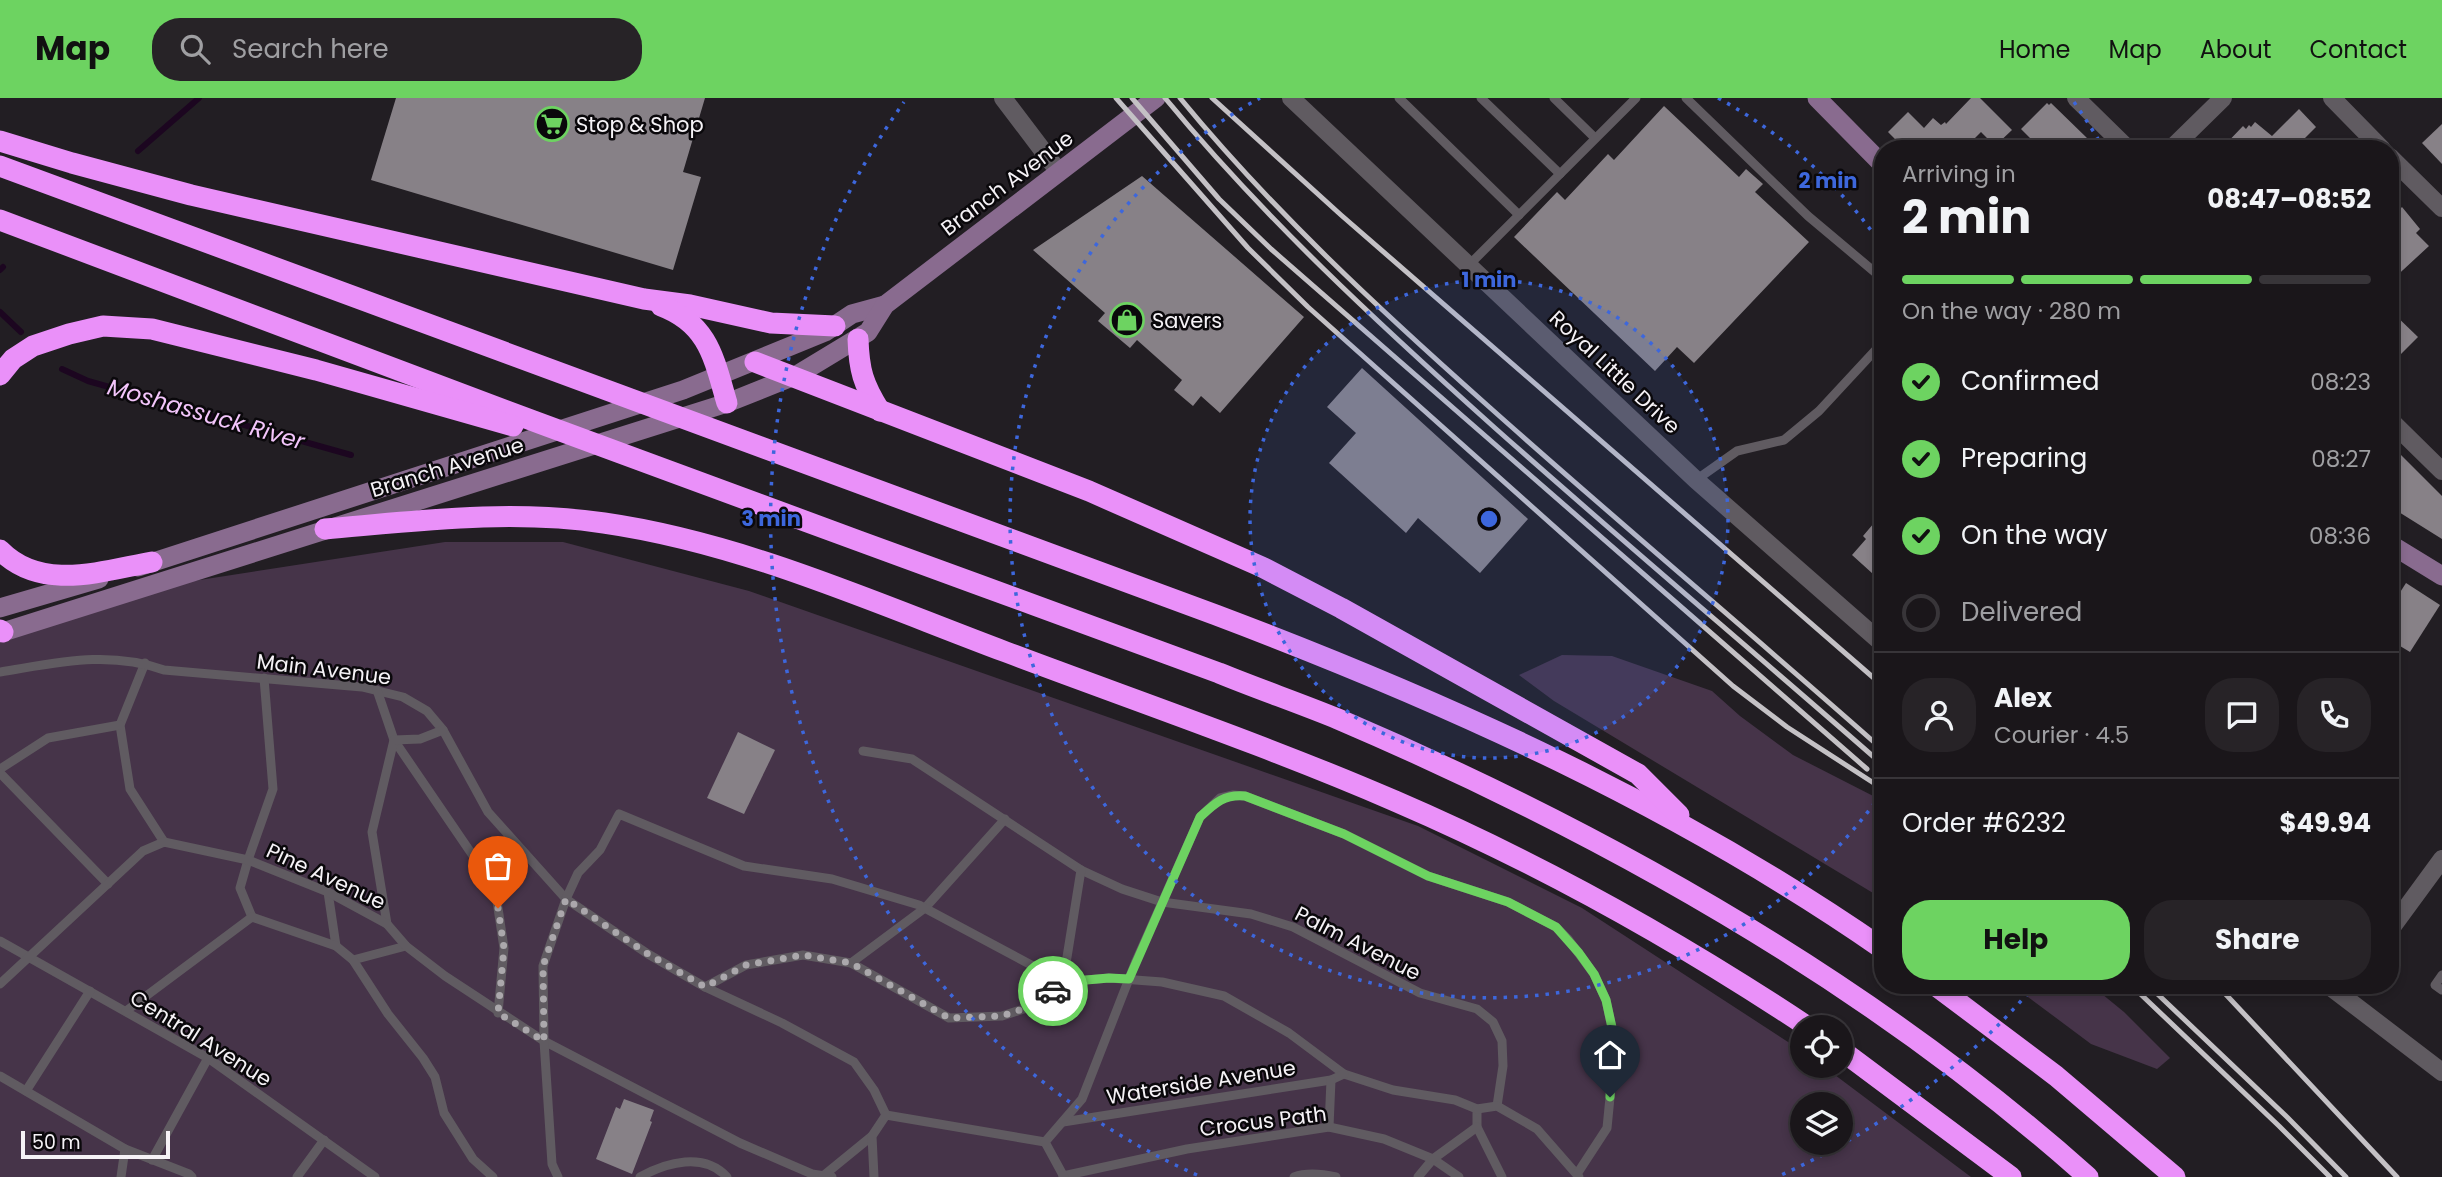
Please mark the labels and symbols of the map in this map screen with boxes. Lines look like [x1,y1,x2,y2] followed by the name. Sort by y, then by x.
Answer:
[533,105,571,143] supermarket icon: Stop & Shop
[576,110,704,139] place label: Stop & Shop
[935,124,1079,242] street label: Branch Avenue
[1798,166,1858,195] text: 2 min
[1462,265,1516,294] text: 1 min
[1108,301,1146,339] shop icon: Savers
[1543,304,1687,440] street label: Royal Little Drive
[1152,306,1222,335] place label: Savers
[104,371,310,458] water label: Moshassuck River
[367,430,527,504] street label: Branch Avenue
[741,504,801,533] text: 3 min
[1477,507,1501,531] centre of rings
[255,646,393,692] street label: Main Avenue
[262,836,390,916] street label: Pine Avenue
[468,836,528,908] pin
[1290,899,1426,987] street label: Palm Avenue
[1018,956,1088,1026] courier
[125,983,277,1093] street label: Central Avenue
[1580,1025,1640,1097] pin
[1104,1053,1298,1111] street label: Waterside Avenue
[1198,1099,1328,1143] street label: Crocus Path
[21,1128,170,1160] scale bar

